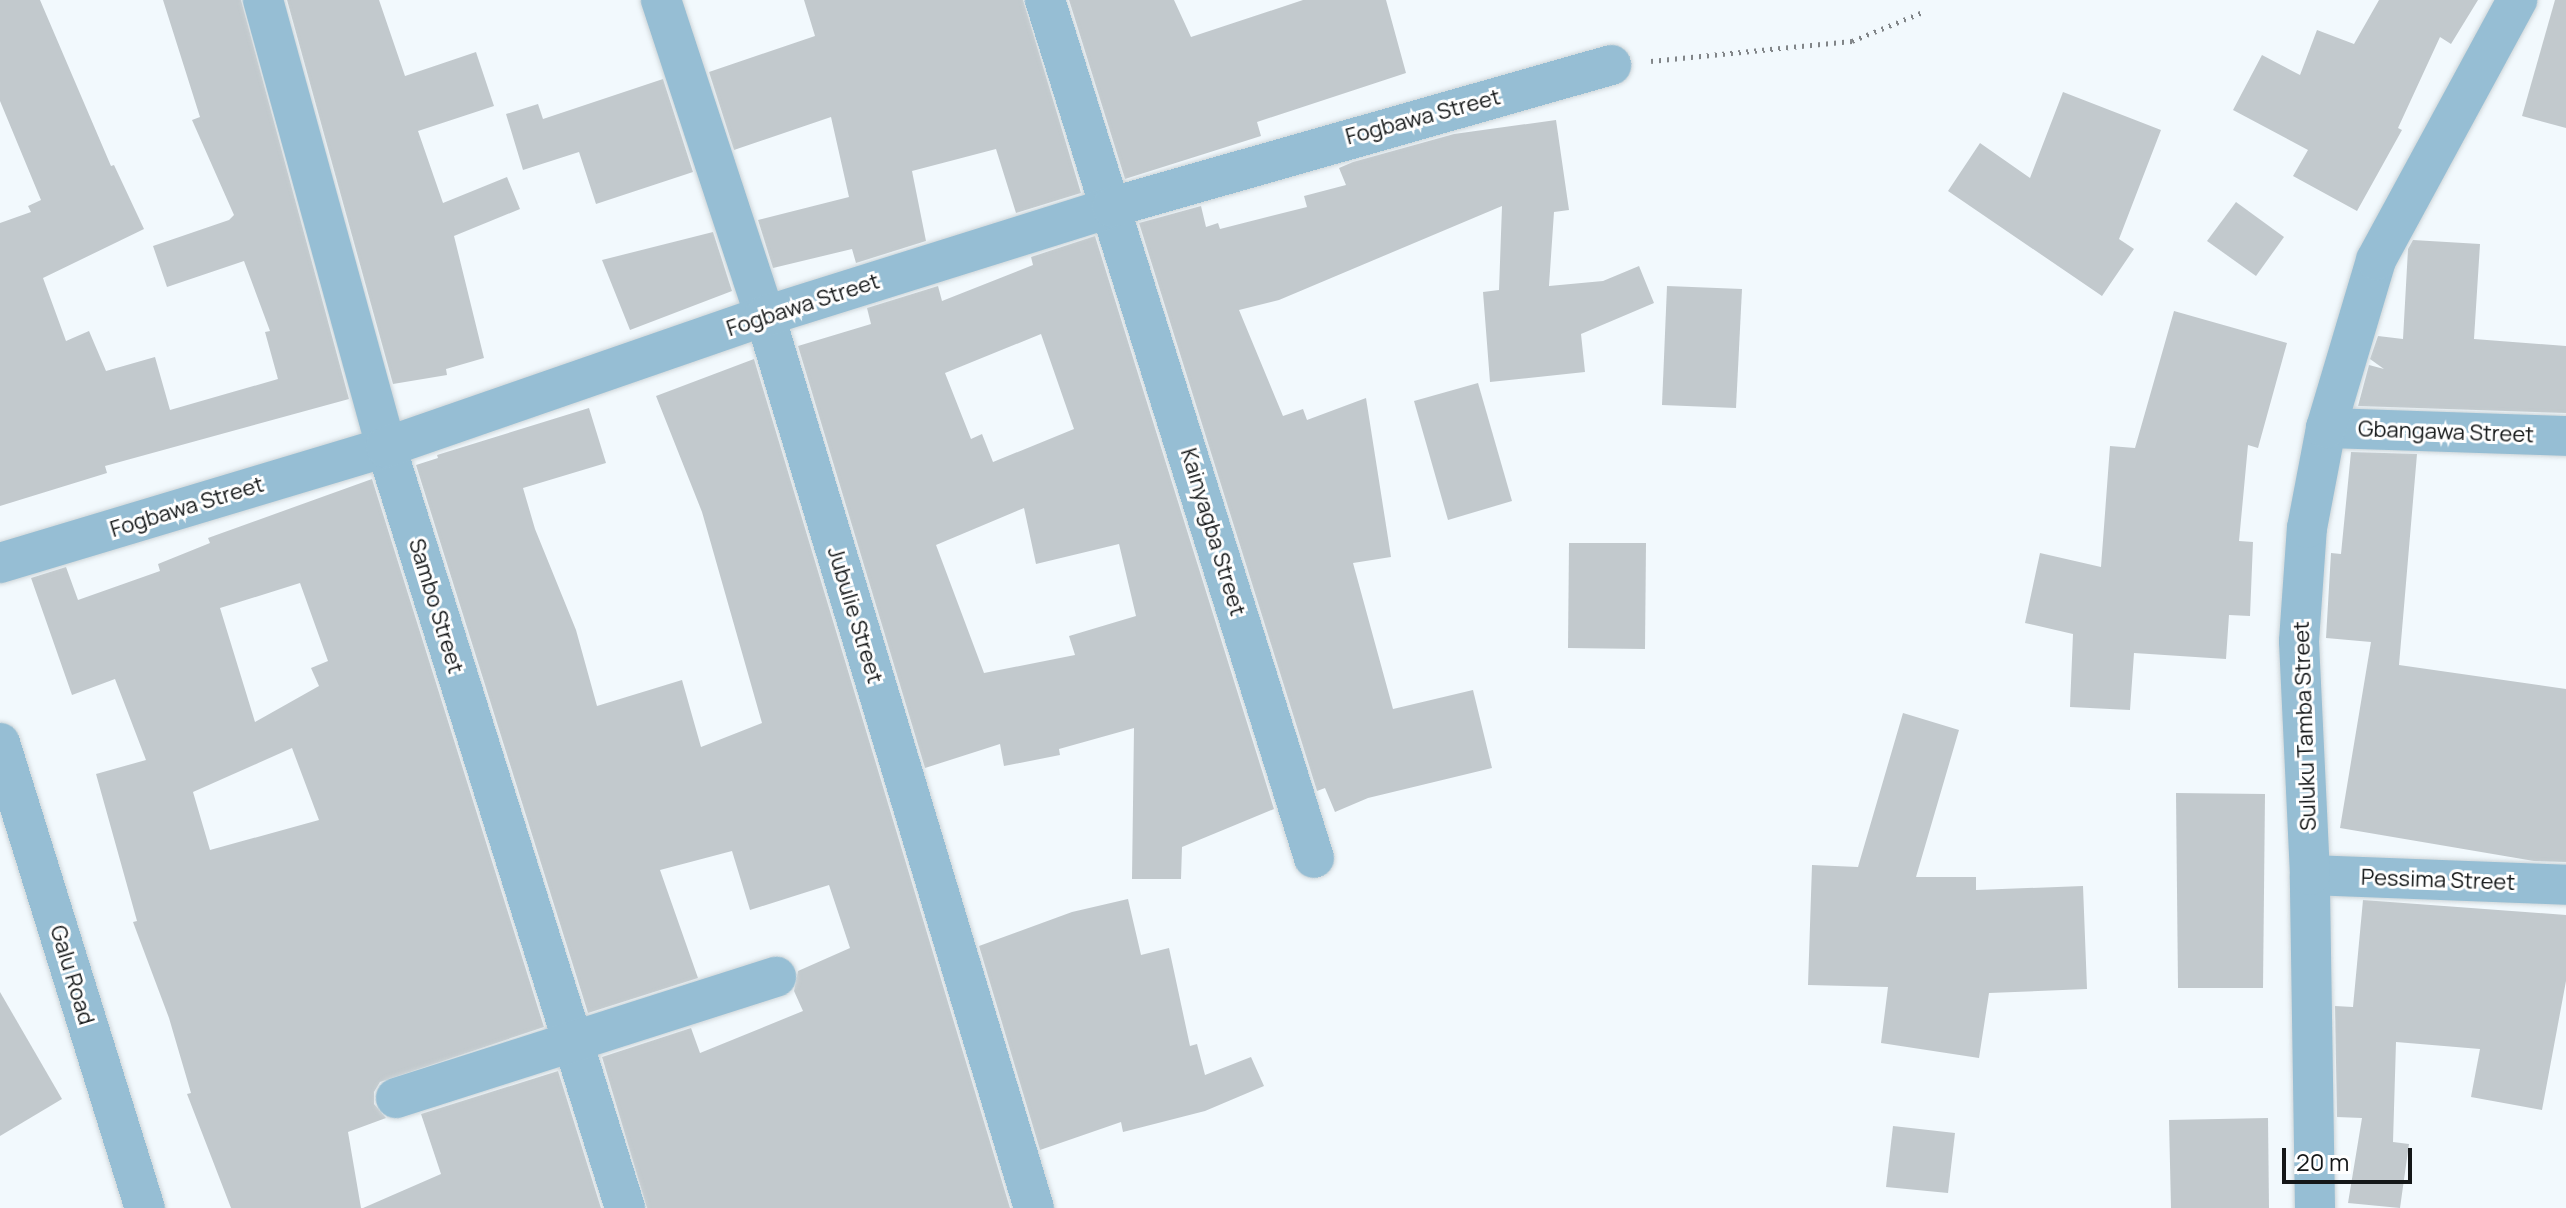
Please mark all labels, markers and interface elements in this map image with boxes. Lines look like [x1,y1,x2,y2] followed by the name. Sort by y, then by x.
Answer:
[1343,84,1503,150] street label: Fogbawa Street
[723,268,883,342] street label: Fogbawa Street
[2358,416,2534,448] street label: Gbangawa Street
[1175,445,1251,619] street label: Kainyagba Street
[107,471,267,543] street label: Fogbawa Street
[403,535,469,677] street label: Sambo Street
[822,543,888,687] street label: Jubulie Street
[2288,621,2322,831] street label: Suluku Tamba Street
[2360,864,2516,896] street label: Pessima Street
[44,922,100,1028] street label: Galu Road
[2286,1132,2416,1182] scale bar
[2296,1145,2349,1178] text: 20 m

